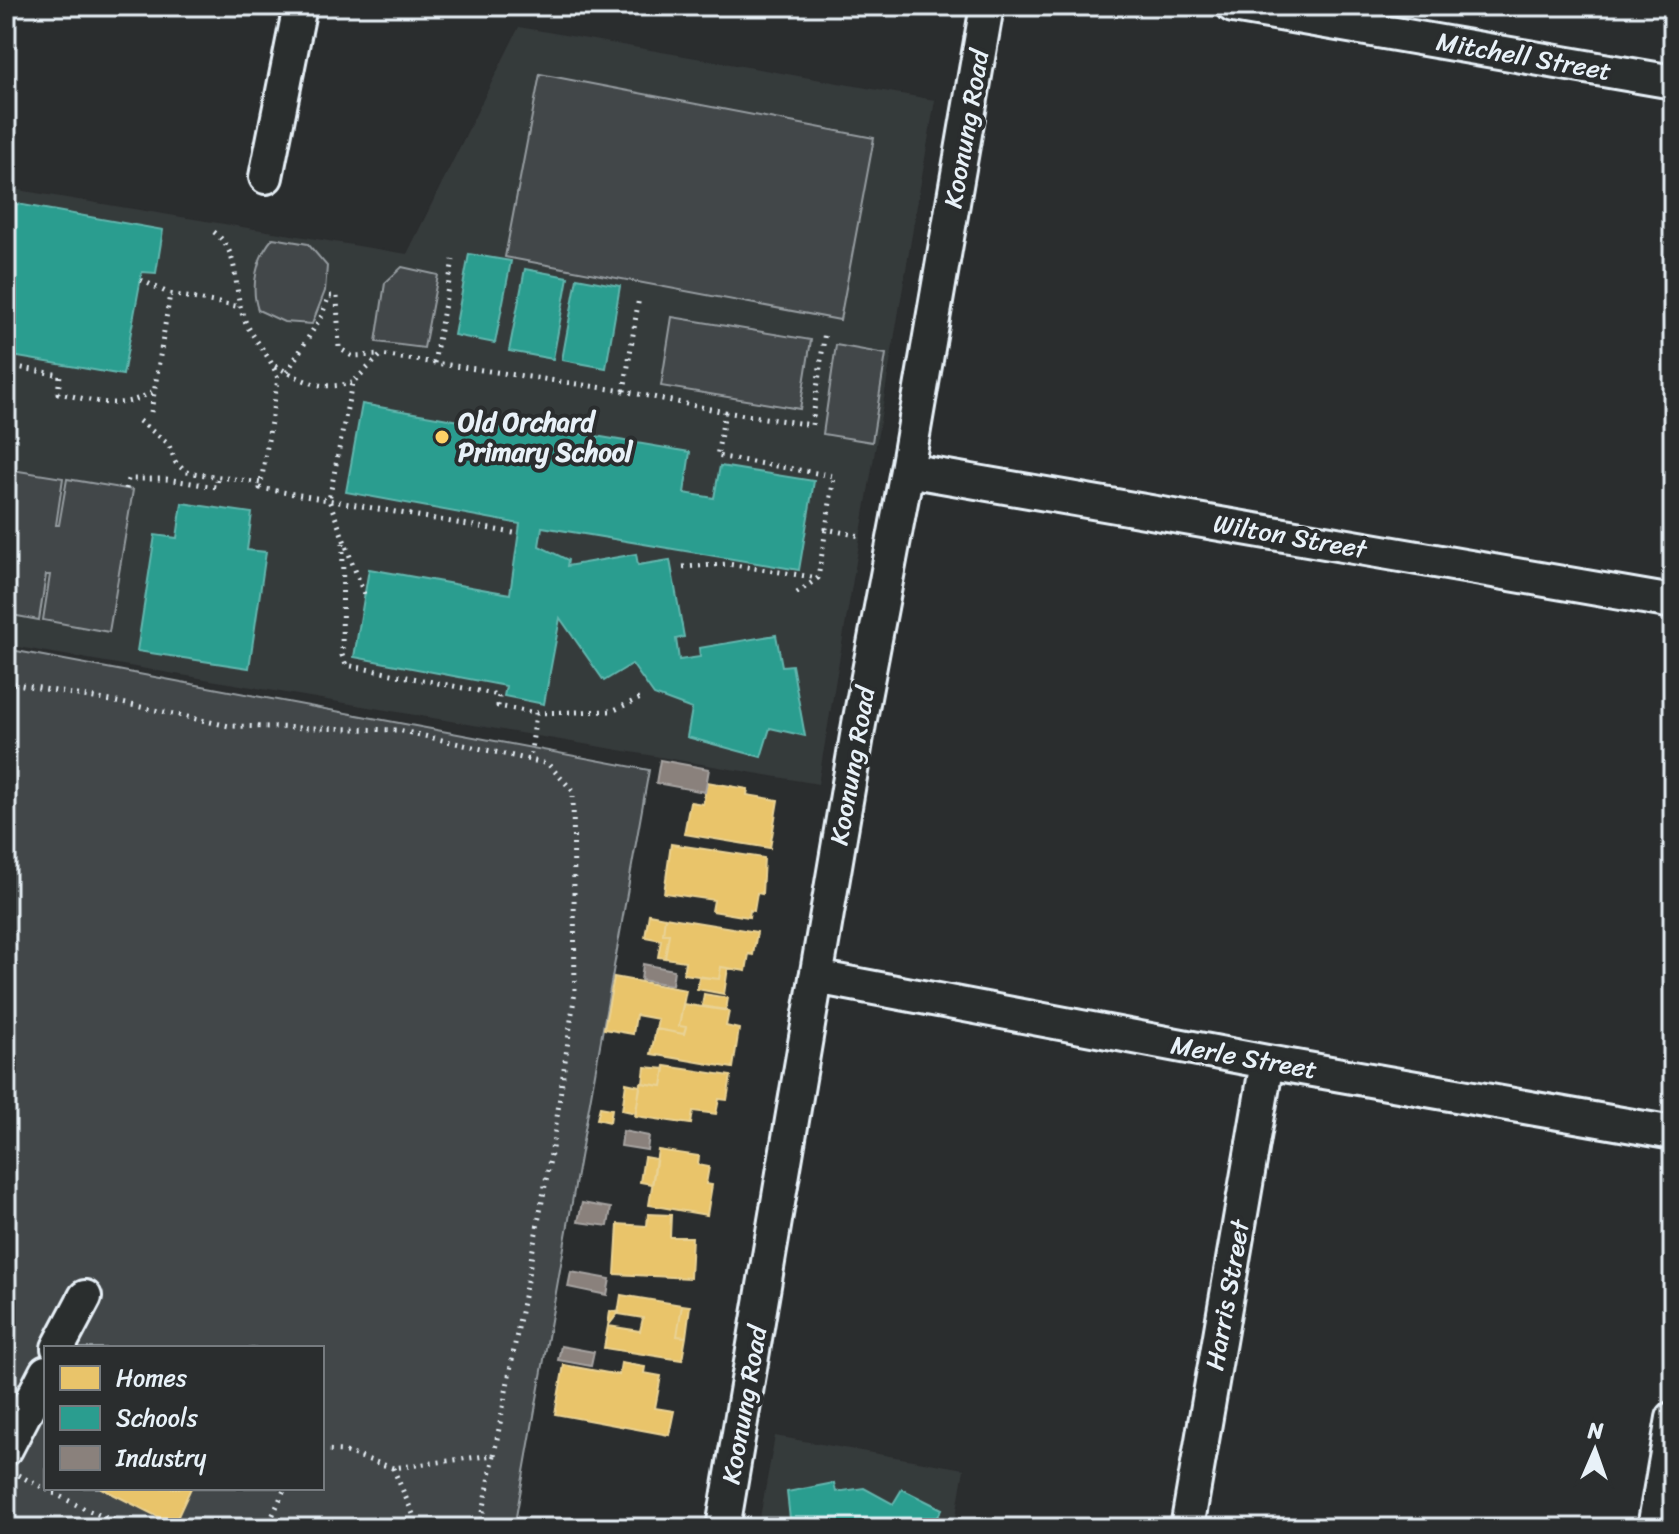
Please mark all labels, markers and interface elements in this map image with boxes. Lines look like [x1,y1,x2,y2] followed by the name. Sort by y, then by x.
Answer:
[1433,18,1615,94] street label: Mitchell Street
[929,44,1003,212] street label: Koonung Road
[458,399,634,475] place label: Old Orchard Primary School
[433,428,451,446] marker: Old Orchard Primary School
[1210,500,1372,572] street label: Wilton Street
[815,681,889,849] street label: Koonung Road
[1167,1022,1321,1092] street label: Merle Street
[1191,1215,1263,1374] street label: Harris Street
[707,1320,781,1488] street label: Koonung Road
[44,1346,324,1490] legend
[116,1357,187,1399] text: Homes
[116,1397,199,1439] text: Schools
[1555,1410,1635,1490] north arrow
[1586,1411,1605,1450] text: N
[115,1437,207,1479] text: Industry

